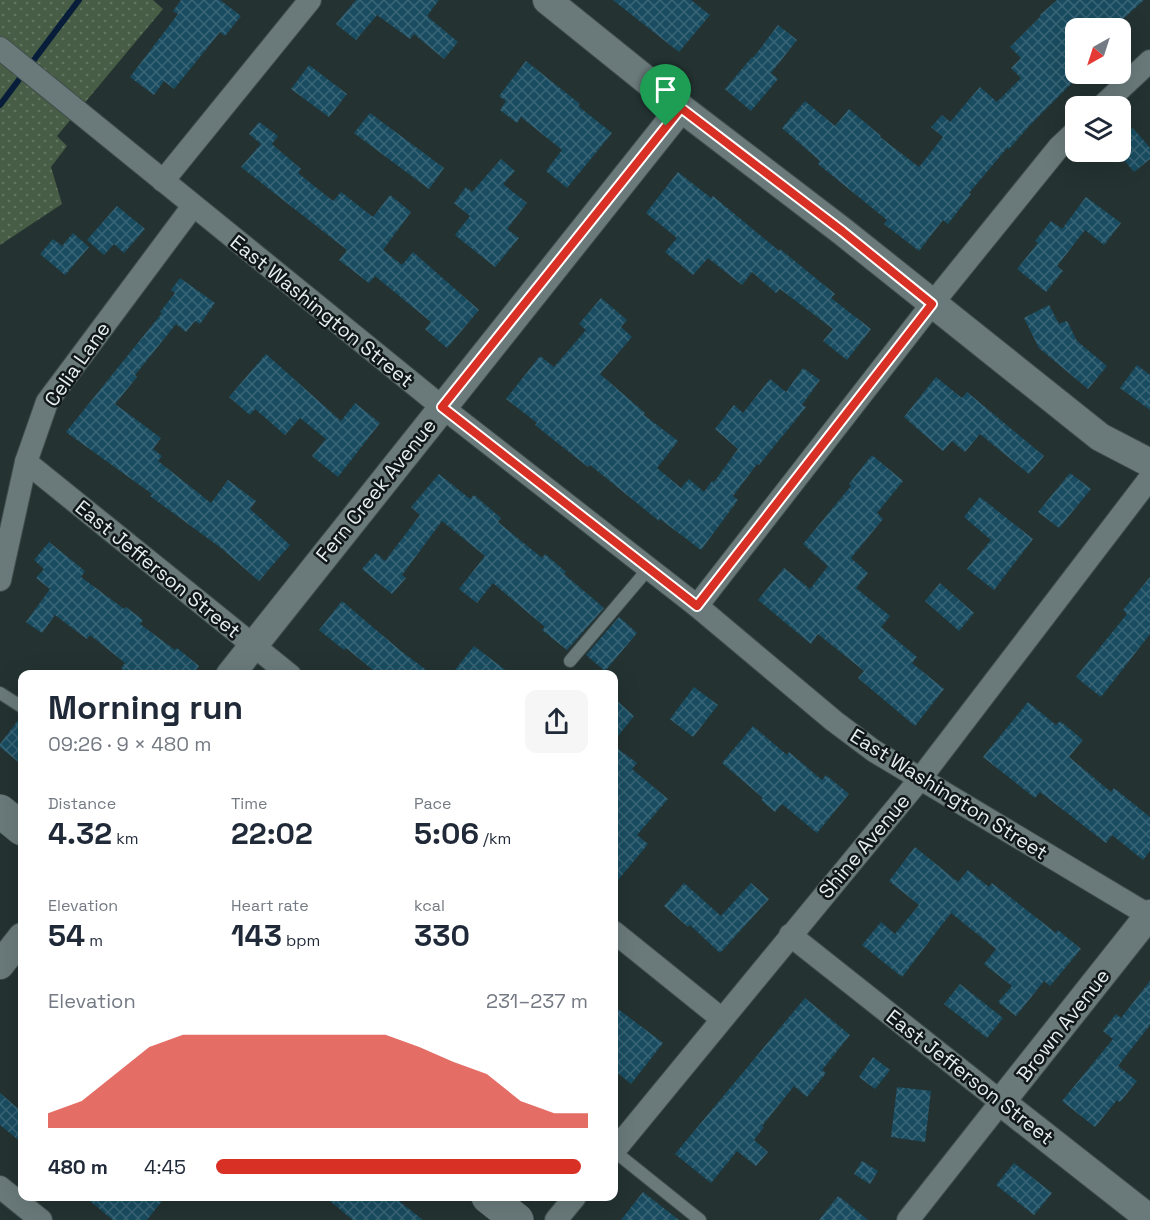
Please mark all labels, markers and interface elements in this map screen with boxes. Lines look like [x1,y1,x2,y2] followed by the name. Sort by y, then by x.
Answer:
[1065,18,1131,84] north arrow
[1065,18,1131,162] map controls
[640,64,691,126] pin
[649,73,682,106] icon: arrive
[1065,96,1131,162] button: layers
[225,229,419,393] street label: East Washington Street
[38,317,116,411] street label: Celia Lane
[310,413,442,567] street label: Fern Creek Avenue
[70,494,246,644] street label: East Jefferson Street
[48,687,243,729] text: Morning run
[525,690,588,753] button: share
[845,722,1053,866] street label: East Washington Street
[48,731,211,757] text: 09:26 · 9 × 480 m
[813,788,915,904] street label: Shine Avenue
[48,793,116,814] text: Distance
[231,793,267,814] text: Time
[414,793,451,814] text: Pace
[48,814,112,853] text: 4.32
[231,814,313,853] text: 22:02
[414,814,479,853] text: 5:06
[112,828,139,849] text: km
[479,828,511,849] text: /km
[48,895,118,916] text: Elevation
[231,895,309,916] text: Heart rate
[414,895,445,916] text: kcal
[48,916,85,955] text: 54
[231,916,282,955] text: 143
[414,916,470,955] text: 330
[85,930,103,951] text: m
[282,930,320,951] text: bpm
[1011,963,1115,1087] street label: Brown Avenue
[48,988,136,1014] text: Elevation
[486,988,588,1014] text: 231–237 m
[881,1003,1059,1151] street label: East Jefferson Street
[48,1154,108,1180] text: 480 m
[144,1154,186,1180] text: 4:45

